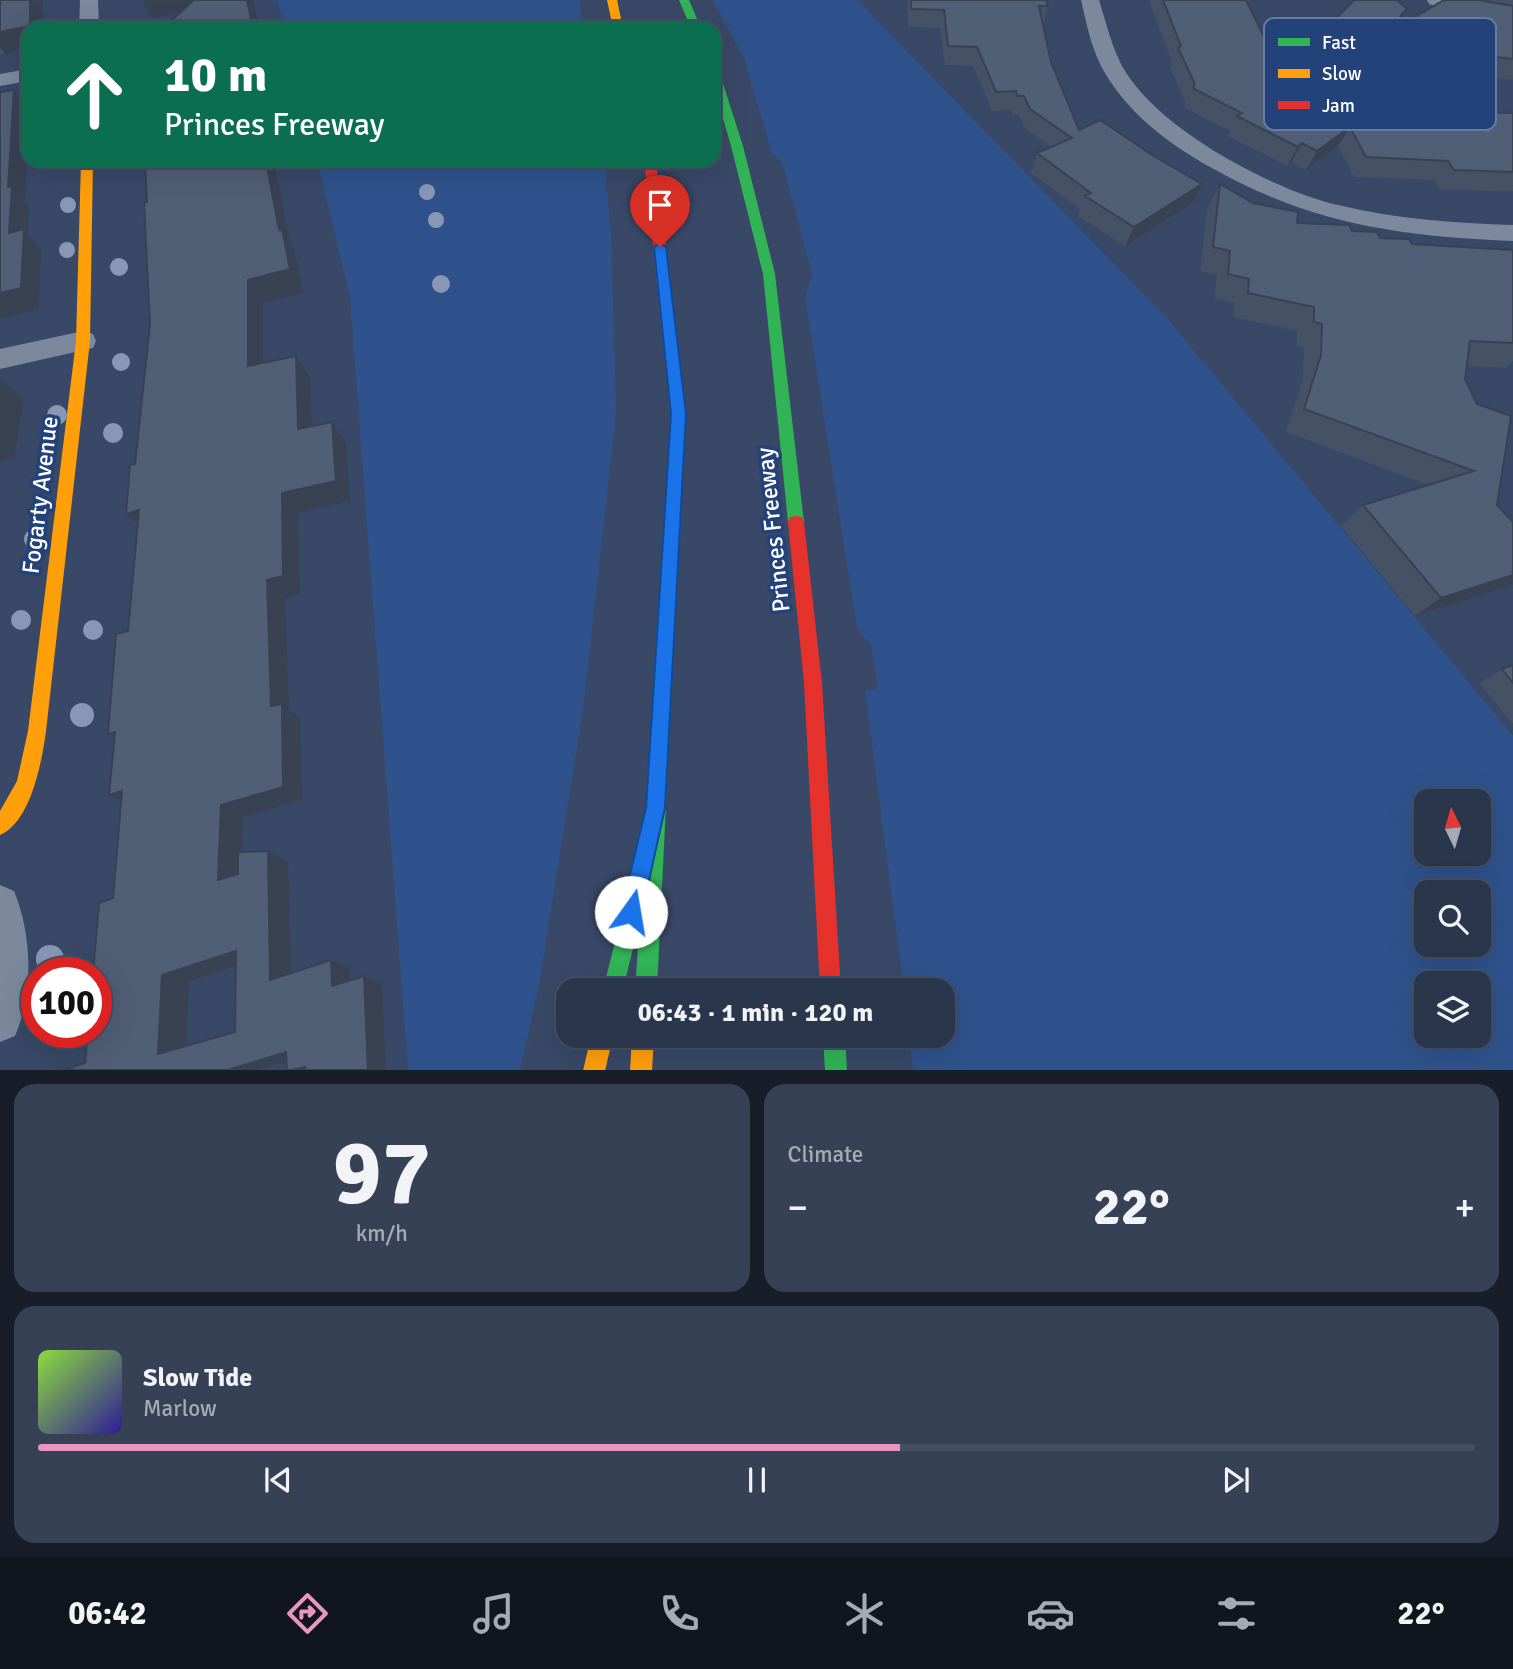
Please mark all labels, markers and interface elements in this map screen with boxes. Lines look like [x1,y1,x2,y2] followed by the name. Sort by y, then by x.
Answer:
[1264,18,1496,130] legend
[1322,31,1356,55] text: Fast
[164,45,267,105] text: 10 m
[49,49,140,140] icon: ahead
[1322,62,1362,86] text: Slow
[1322,94,1355,118] text: Jam
[164,105,384,144] text: Princes Freeway
[630,175,690,247] pin
[641,186,679,224] icon: arrive
[15,414,65,576] street label: Fogarty Avenue
[749,446,797,614] street label: Princes Freeway
[1414,789,1491,866] north arrow
[1414,789,1491,1048] map controls
[594,875,668,949] position arrow
[1414,880,1491,957] button: search
[21,957,112,1048] speed limit sign: 100
[1414,971,1491,1048] button: layers
[638,997,873,1029] text: 06:43 · 1 min · 120 m
[333,1117,431,1230] text: 97
[788,1140,863,1169] text: Climate
[1093,1175,1170,1239] text: 22°
[788,1184,808,1231] text: −
[1454,1184,1475,1231] text: +
[356,1219,408,1248] text: km/h
[143,1362,252,1394] text: Slow Tide
[143,1394,217,1423] text: Marlow
[259,1461,297,1499] icon: previous
[738,1461,776,1499] icon: pause
[1217,1461,1255,1499] icon: next
[283,1589,332,1638] icon: directions
[469,1589,518,1638] icon: music
[655,1589,704,1638] icon: phone
[840,1589,889,1638] icon: climate
[1026,1589,1075,1638] icon: car
[1212,1589,1261,1638] icon: filters
[68,1594,147,1633] text: 06:42
[1397,1594,1445,1633] text: 22°

